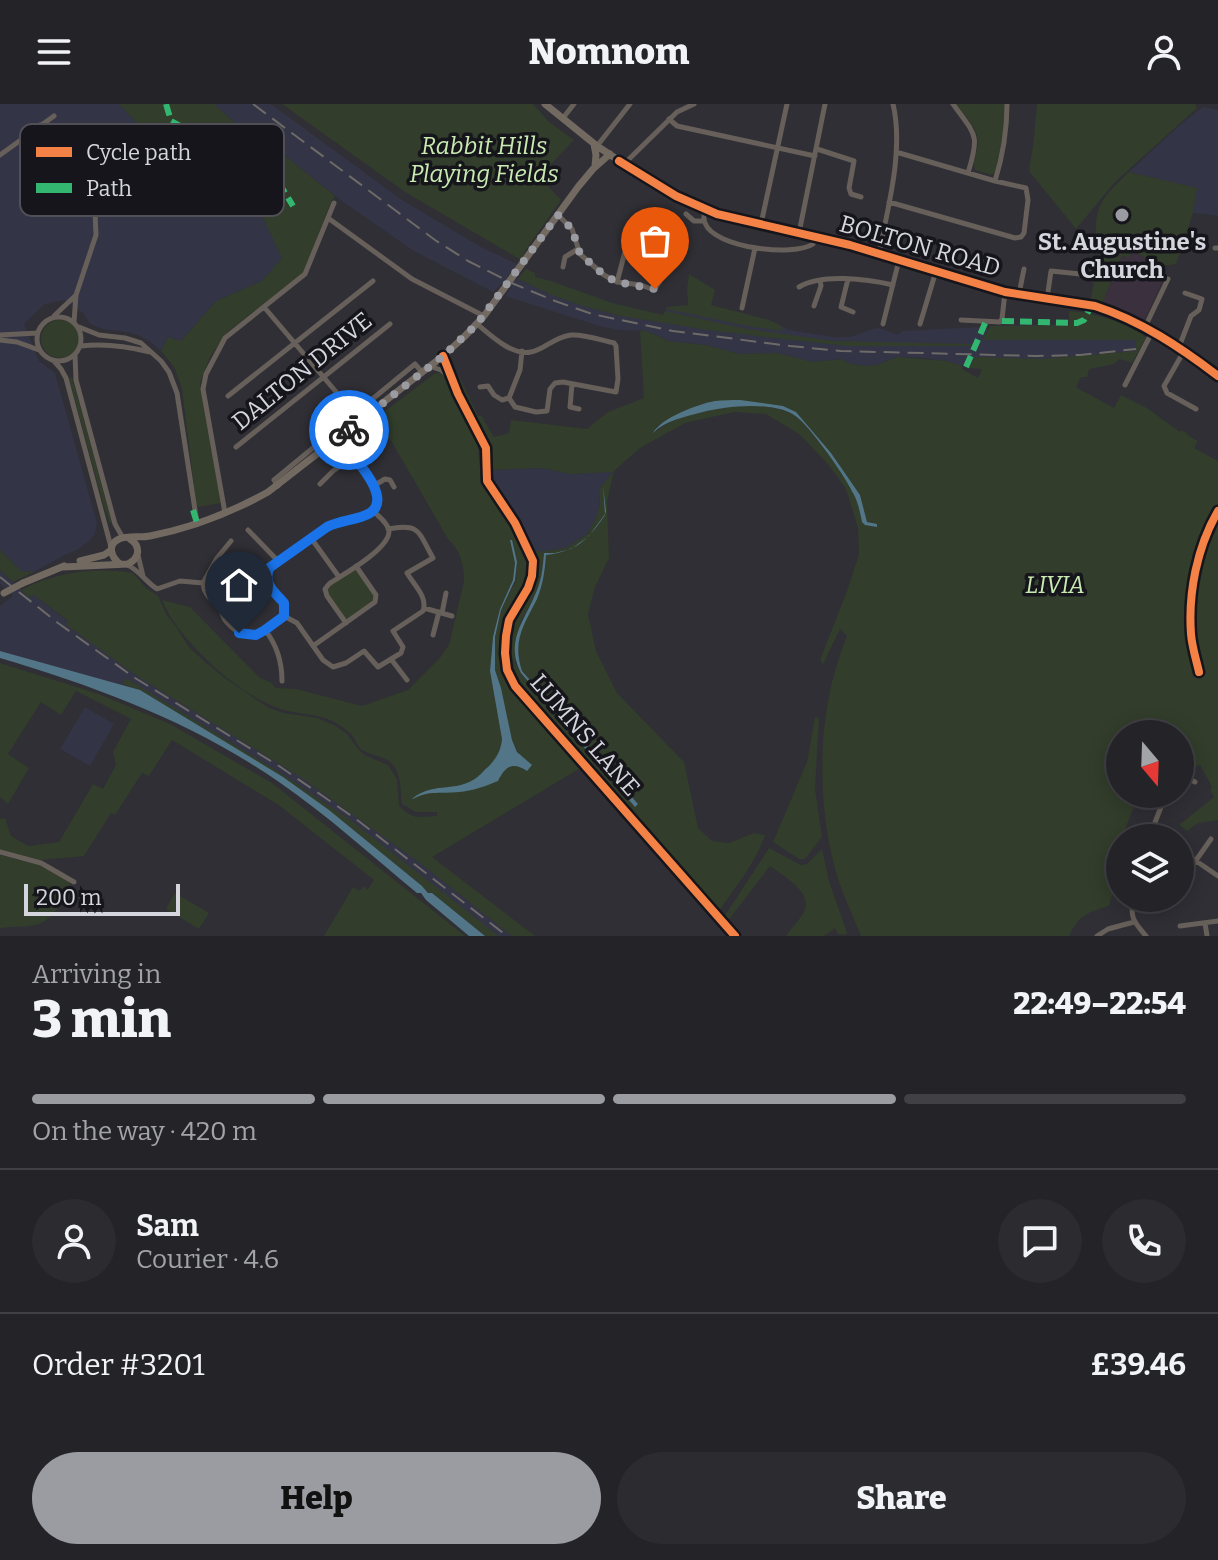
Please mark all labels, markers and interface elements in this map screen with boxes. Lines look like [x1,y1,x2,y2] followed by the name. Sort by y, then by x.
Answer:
[32,30,76,74] icon: menu
[529,30,689,74] text: Nomnom
[1142,30,1186,74] icon: person
[20,124,284,216] legend
[409,132,559,188] park label: Rabbit Hills Playing Fields
[86,139,191,166] text: Cycle path
[86,175,132,202] text: Path
[1113,206,1131,224] marker: St. Augustine's Church
[621,207,689,289] pin
[836,210,1004,282] street label: BOLTON ROAD
[633,219,677,263] icon: bag
[1038,228,1206,284] place label: St. Augustine's Church
[227,306,377,436] street label: DALTON DRIVE
[309,390,389,470] courier
[327,408,371,452] icon: bike
[205,551,273,633] pin
[217,563,261,607] icon: home
[1025,571,1085,599] park label: LIVIA
[524,668,646,802] street label: LUMNS LANE
[1106,720,1194,808] north arrow
[1106,720,1194,912] map controls
[1106,824,1194,912] button: layers
[24,880,180,916] scale bar
[36,884,102,911] text: 200 m
[32,959,161,990] text: Arriving in
[1013,986,1186,1022] text: 22:49–22:54
[32,988,171,1051] text: 3 min
[32,1116,257,1147] text: On the way · 420 m
[32,1199,116,1283] button: person
[998,1199,1082,1283] button: chat
[1102,1199,1186,1283] button: phone
[136,1208,199,1244] text: Sam
[136,1244,279,1275] text: Courier · 4.6
[32,1347,205,1383] text: Order #3201
[1091,1347,1186,1383] text: £39.46
[32,1452,601,1544] button: Help
[617,1452,1186,1544] button: Share

